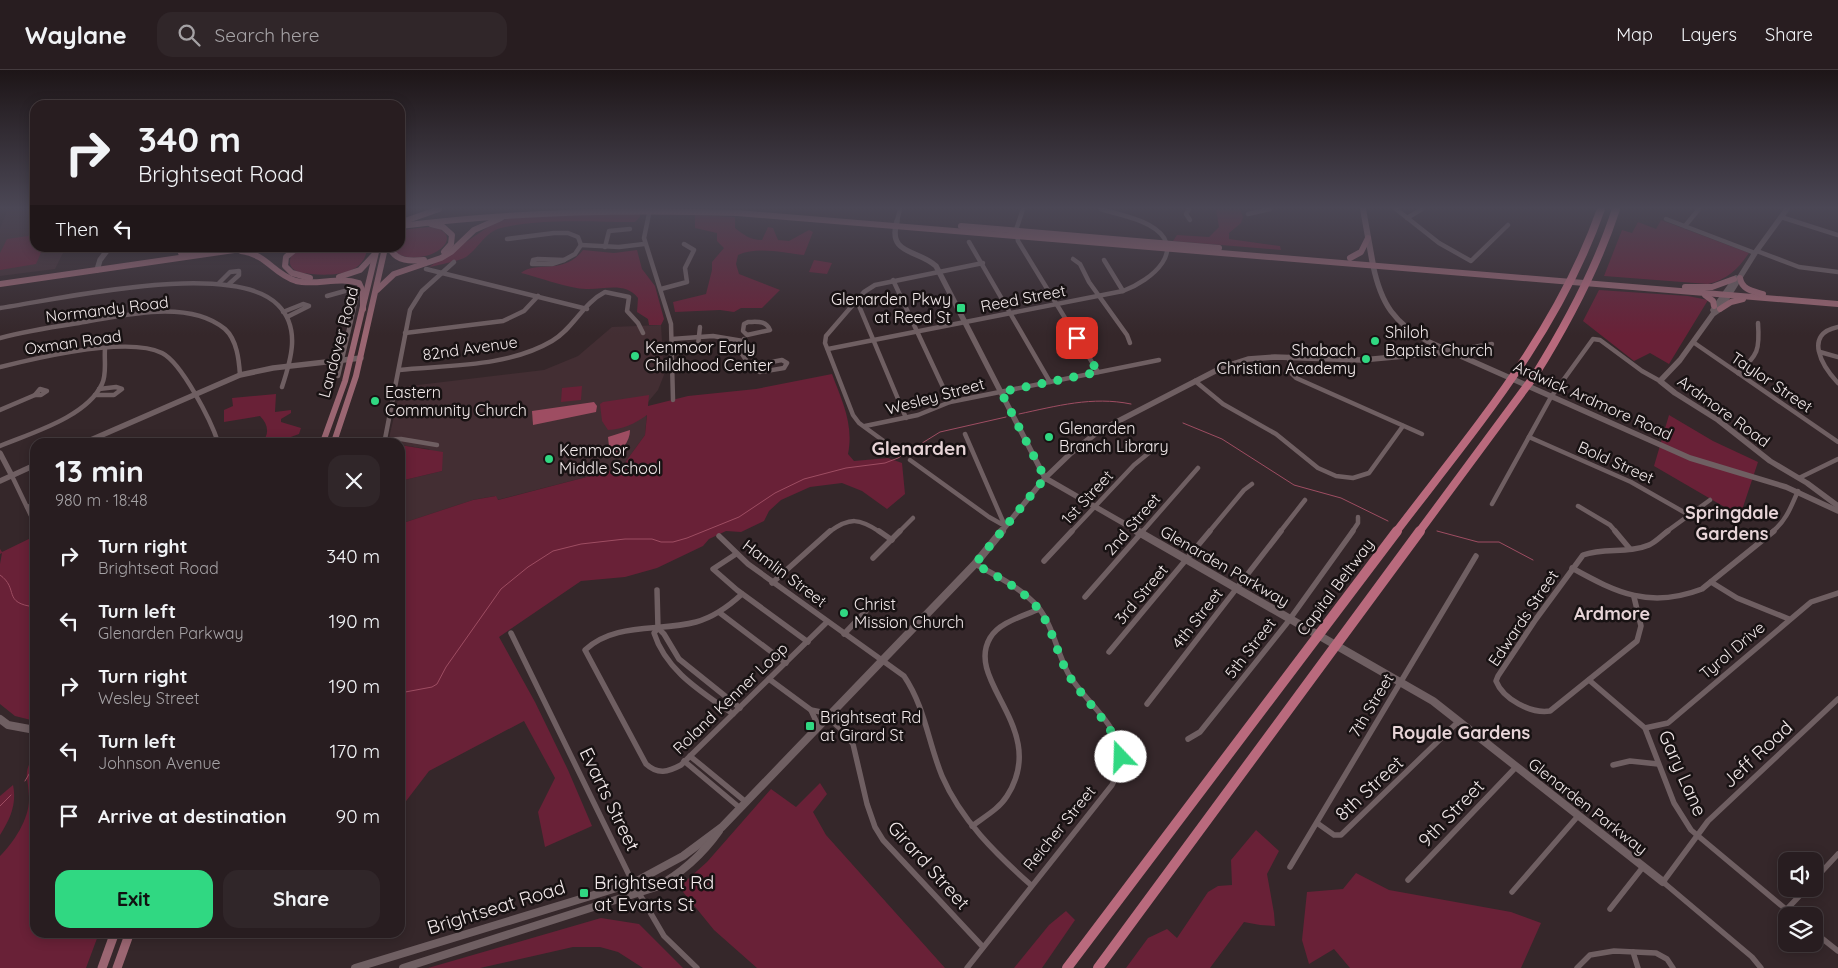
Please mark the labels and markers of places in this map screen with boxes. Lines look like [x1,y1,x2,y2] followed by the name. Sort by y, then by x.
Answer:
[831,289,951,327] place label: Glenarden Pkwy at Reed St
[955,302,967,314] marker: Glenarden Pkwy at Reed St
[1056,317,1098,359] pin
[1385,322,1493,360] place label: Shiloh Baptist Church
[1369,335,1381,347] marker: Shiloh Baptist Church
[645,337,773,375] place label: Kenmoor Early Childhood Center
[1217,340,1356,378] place label: Shabach Christian Academy
[629,350,641,362] marker: Kenmoor Early Childhood Center
[1360,353,1372,365] marker: Shabach Christian Academy
[385,382,527,420] place label: Eastern Community Church
[369,395,381,407] marker: Eastern Community Church
[1059,418,1169,456] place label: Glenarden Branch Library
[1043,431,1055,443] marker: Glenarden Branch Library
[559,440,661,478] place label: Kenmoor Middle School
[543,453,555,465] marker: Kenmoor Middle School
[854,594,964,632] place label: Christ Mission Church
[838,607,850,619] marker: Christ Mission Church
[820,707,921,745] place label: Brightseat Rd at Girard St
[804,720,816,732] marker: Brightseat Rd at Girard St
[594,870,714,916] place label: Brightseat Rd at Evarts St
[578,887,590,899] marker: Brightseat Rd at Evarts St

